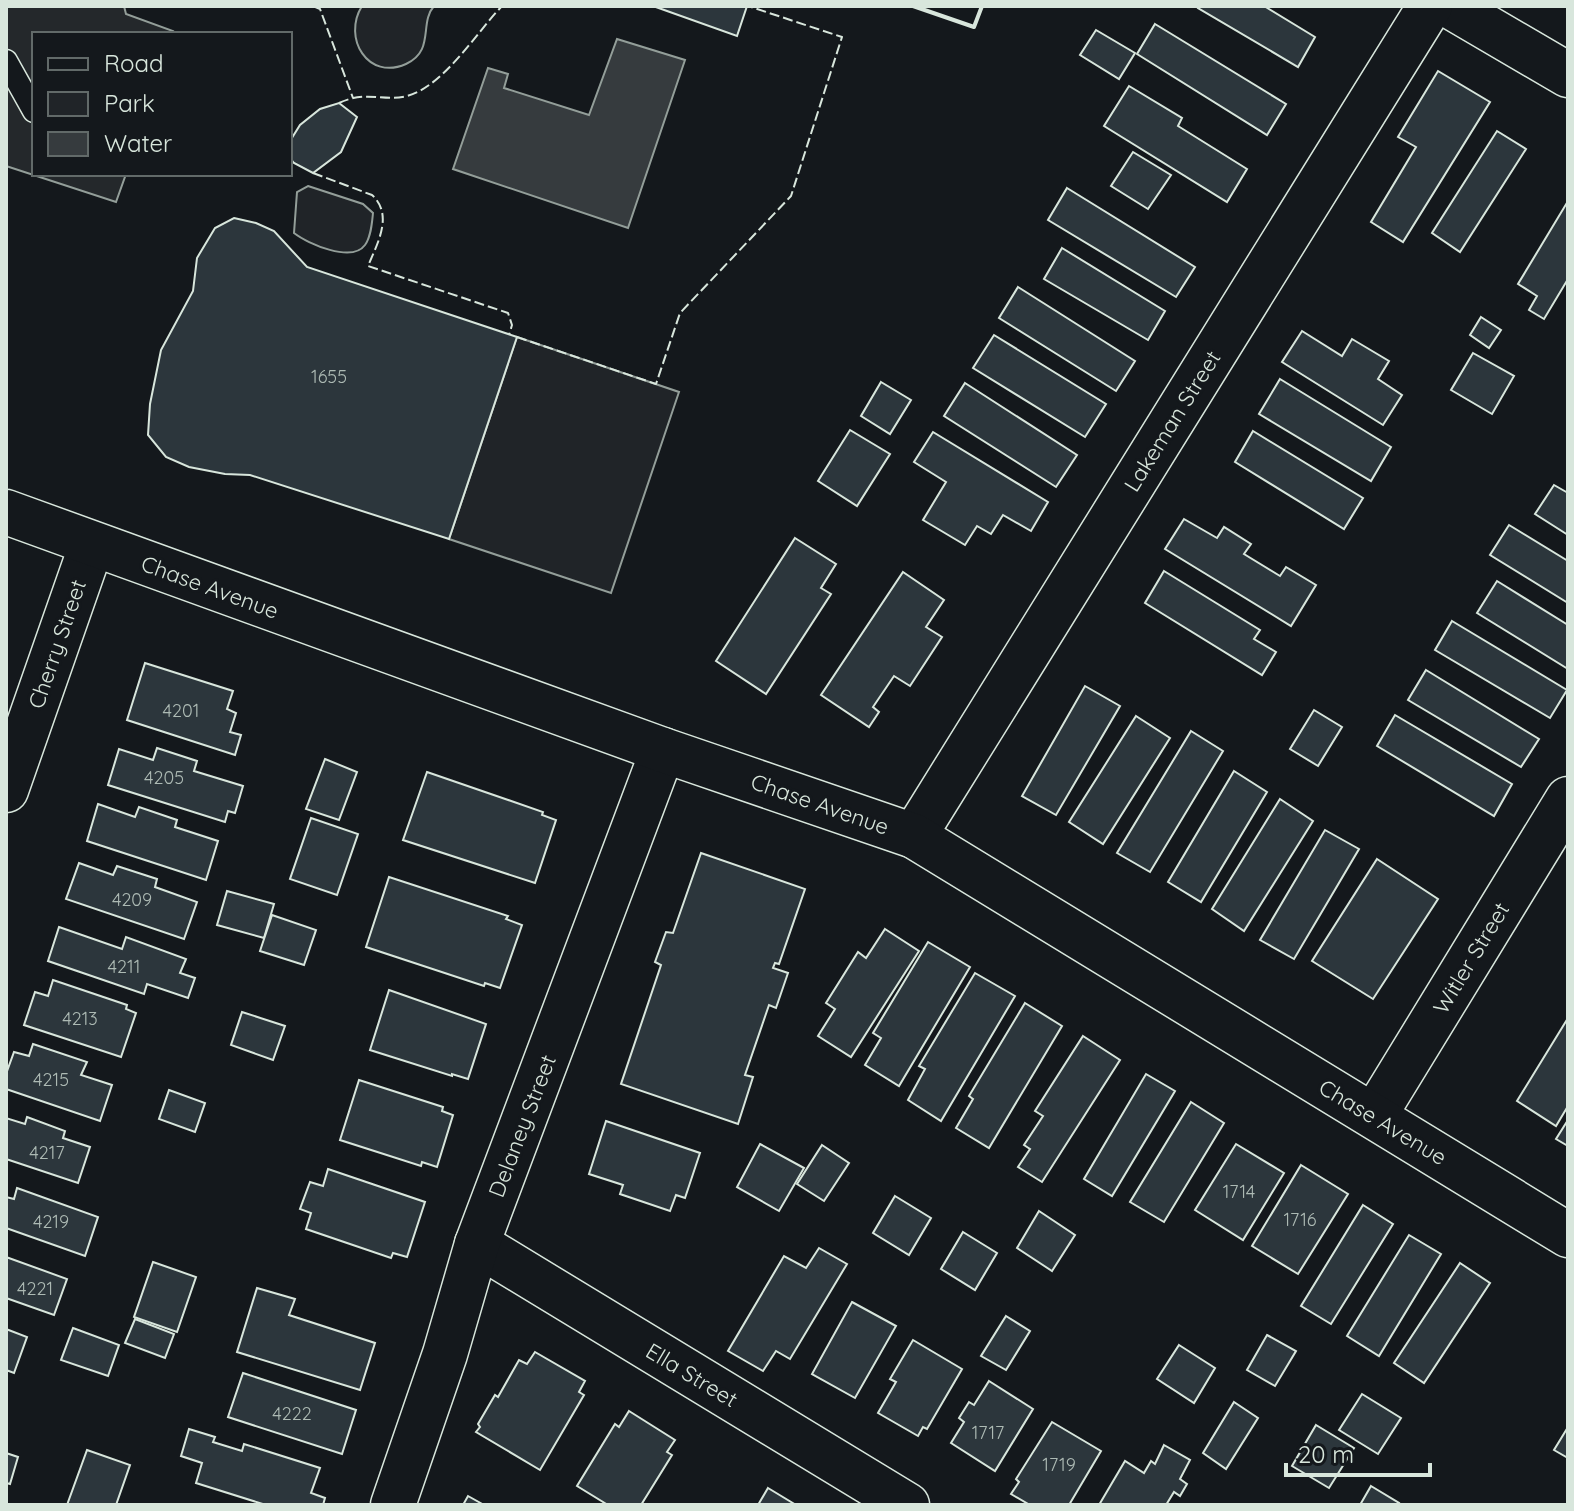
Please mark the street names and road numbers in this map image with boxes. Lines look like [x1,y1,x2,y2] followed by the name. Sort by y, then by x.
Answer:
[1117,345,1227,497] street label: Lakeman Street
[137,549,283,625] street label: Chase Avenue
[22,576,92,712] street label: Cherry Street
[747,767,893,841] street label: Chase Avenue
[1427,897,1515,1019] street label: Witler Street
[482,1051,562,1201] street label: Delaney Street
[1314,1073,1452,1171] street label: Chase Avenue
[641,1337,743,1413] street label: Ella Street

